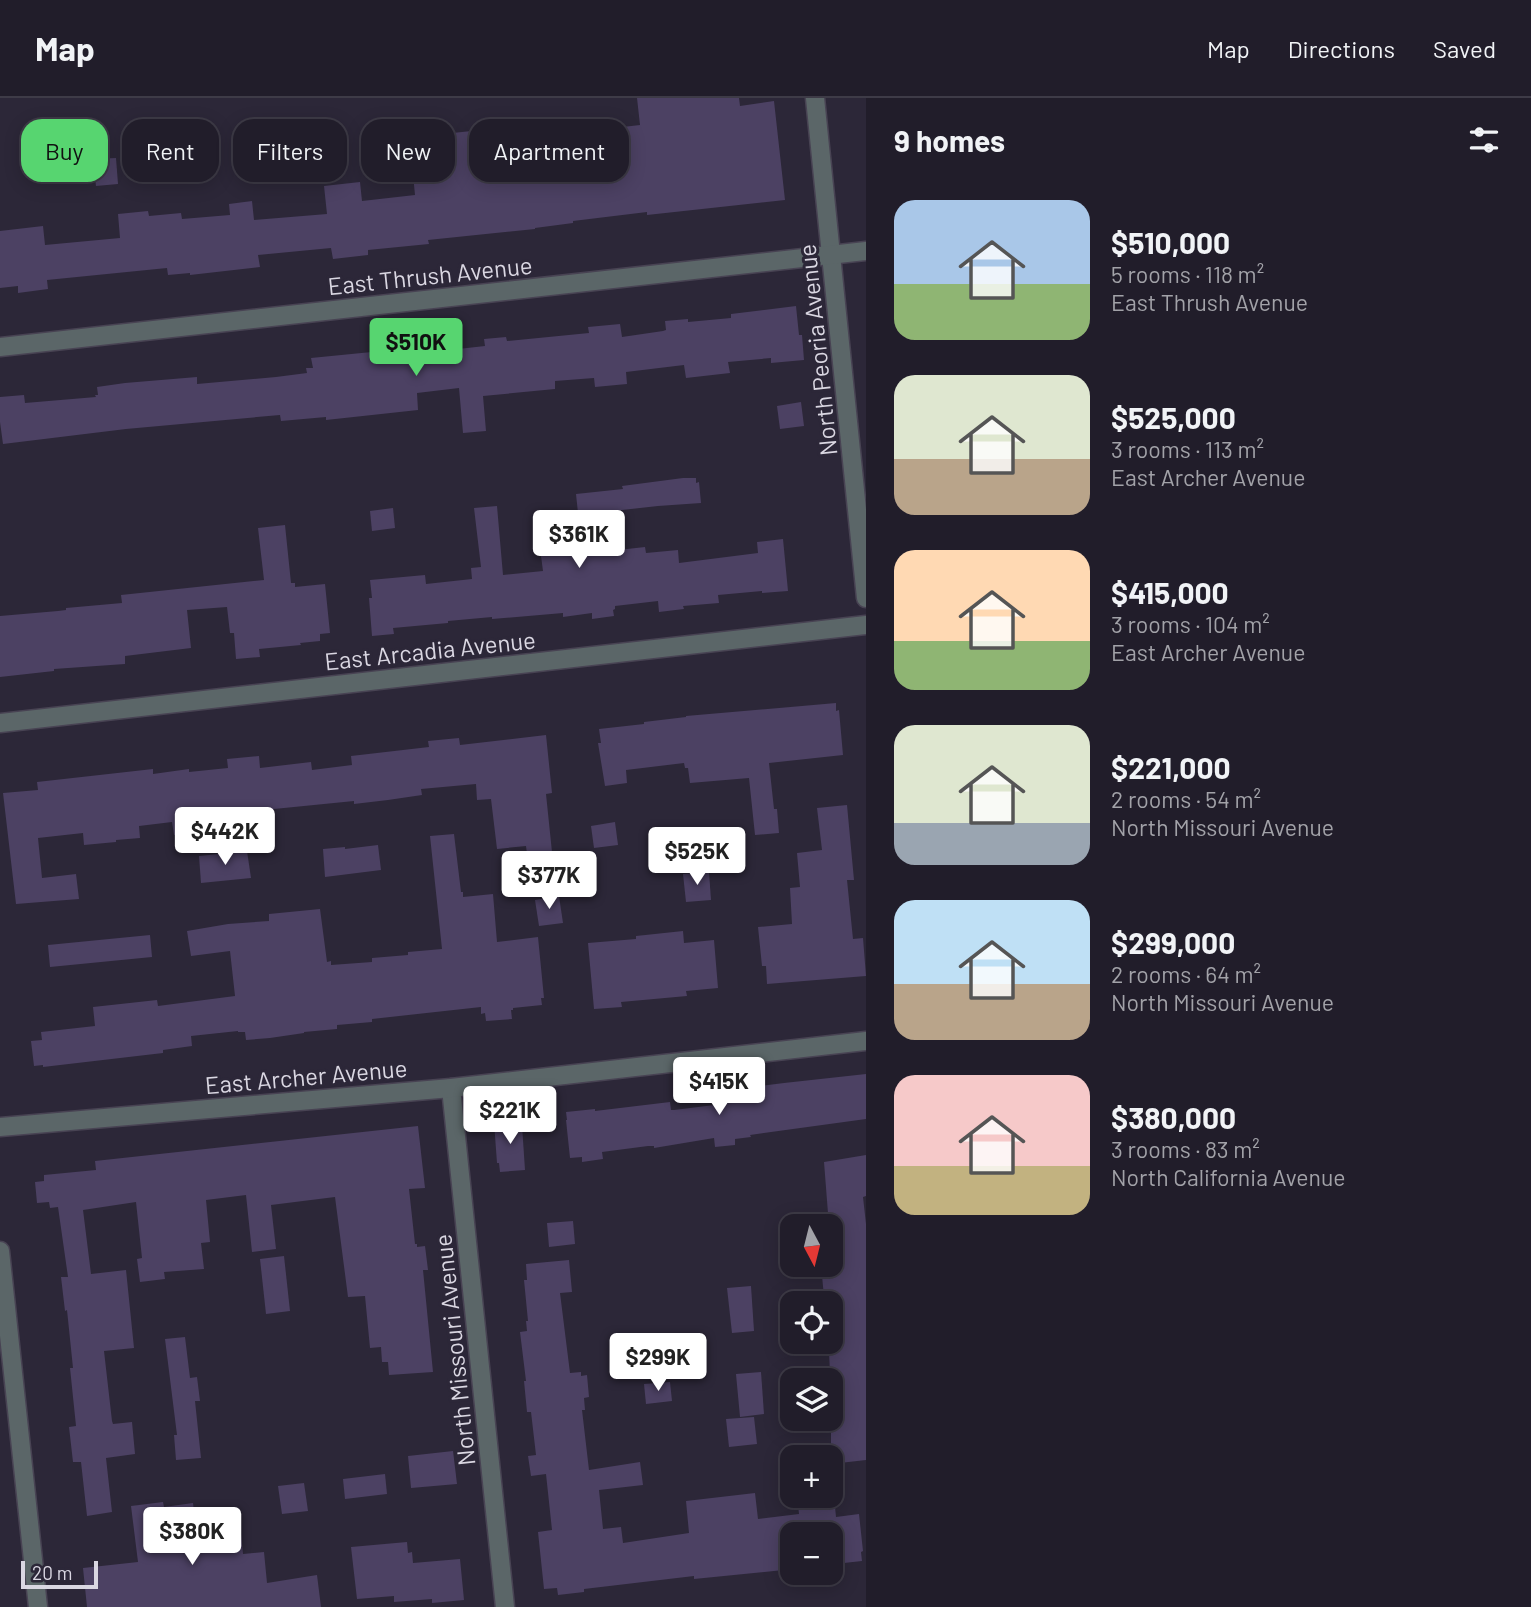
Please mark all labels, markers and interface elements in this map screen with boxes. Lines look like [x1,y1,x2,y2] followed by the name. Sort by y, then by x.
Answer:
[35,28,95,68] text: Map
[1207,34,1250,63] text: Map
[1288,34,1395,63] text: Directions
[1433,34,1496,63] text: Saved
[21,119,108,182] chip: Buy
[122,119,219,182] chip: Rent
[233,119,347,182] chip: Filters
[361,119,455,182] chip: New
[469,119,629,182] chip: Apartment
[1465,121,1503,159] icon: filters
[894,122,1005,158] text: 9 homes
[1111,224,1230,260] text: $510,000
[950,228,1034,312] icon: home
[791,243,843,457] street label: North Peoria Avenue
[326,250,534,300] street label: East Thrush Avenue
[1111,260,1264,288] text: 5 rooms · 118 m²
[1111,288,1308,316] text: East Thrush Avenue
[367,318,465,378] pin: $510K
[386,327,446,355] text: $510K
[1111,399,1236,435] text: $525,000
[950,403,1034,487] icon: home
[1111,435,1264,463] text: 3 rooms · 113 m²
[1111,463,1305,491] text: East Archer Avenue
[530,510,628,570] pin: $361K
[549,519,609,547] text: $361K
[1111,574,1229,610] text: $415,000
[950,578,1034,662] icon: home
[1111,610,1270,638] text: 3 rooms · 104 m²
[323,624,537,676] street label: East Arcadia Avenue
[1111,638,1305,666] text: East Archer Avenue
[1111,749,1231,785] text: $221,000
[950,753,1034,837] icon: home
[1111,785,1261,813] text: 2 rooms · 54 m²
[176,808,274,867] pin: $442K
[1111,813,1334,841] text: North Missouri Avenue
[191,816,259,844] text: $442K
[648,828,746,887] pin: $525K
[664,836,730,864] text: $525K
[500,852,598,911] pin: $377K
[518,860,580,888] text: $377K
[1111,924,1235,960] text: $299,000
[950,928,1034,1012] icon: home
[1111,960,1261,988] text: 2 rooms · 64 m²
[1111,988,1334,1016] text: North Missouri Avenue
[204,1053,408,1099] street label: East Archer Avenue
[670,1058,768,1117] pin: $415K
[689,1066,749,1094] text: $415K
[461,1086,559,1146] pin: $221K
[479,1095,541,1123] text: $221K
[1111,1099,1236,1135] text: $380,000
[950,1103,1034,1187] icon: home
[1111,1135,1260,1163] text: 3 rooms · 83 m²
[1111,1163,1346,1191] text: North California Avenue
[780,1214,844,1278] north arrow
[780,1214,843,1585] map controls
[427,1233,481,1467] street label: North Missouri Avenue
[780,1291,843,1354] button: locate
[609,1334,707,1393] pin: $299K
[626,1342,690,1370] text: $299K
[780,1368,843,1431] button: layers
[780,1445,843,1508] button: +
[143,1508,241,1567] pin: $380K
[159,1516,225,1544] text: $380K
[780,1522,843,1585] button: −
[21,1558,98,1590] scale bar
[32,1561,72,1584] text: 20 m

